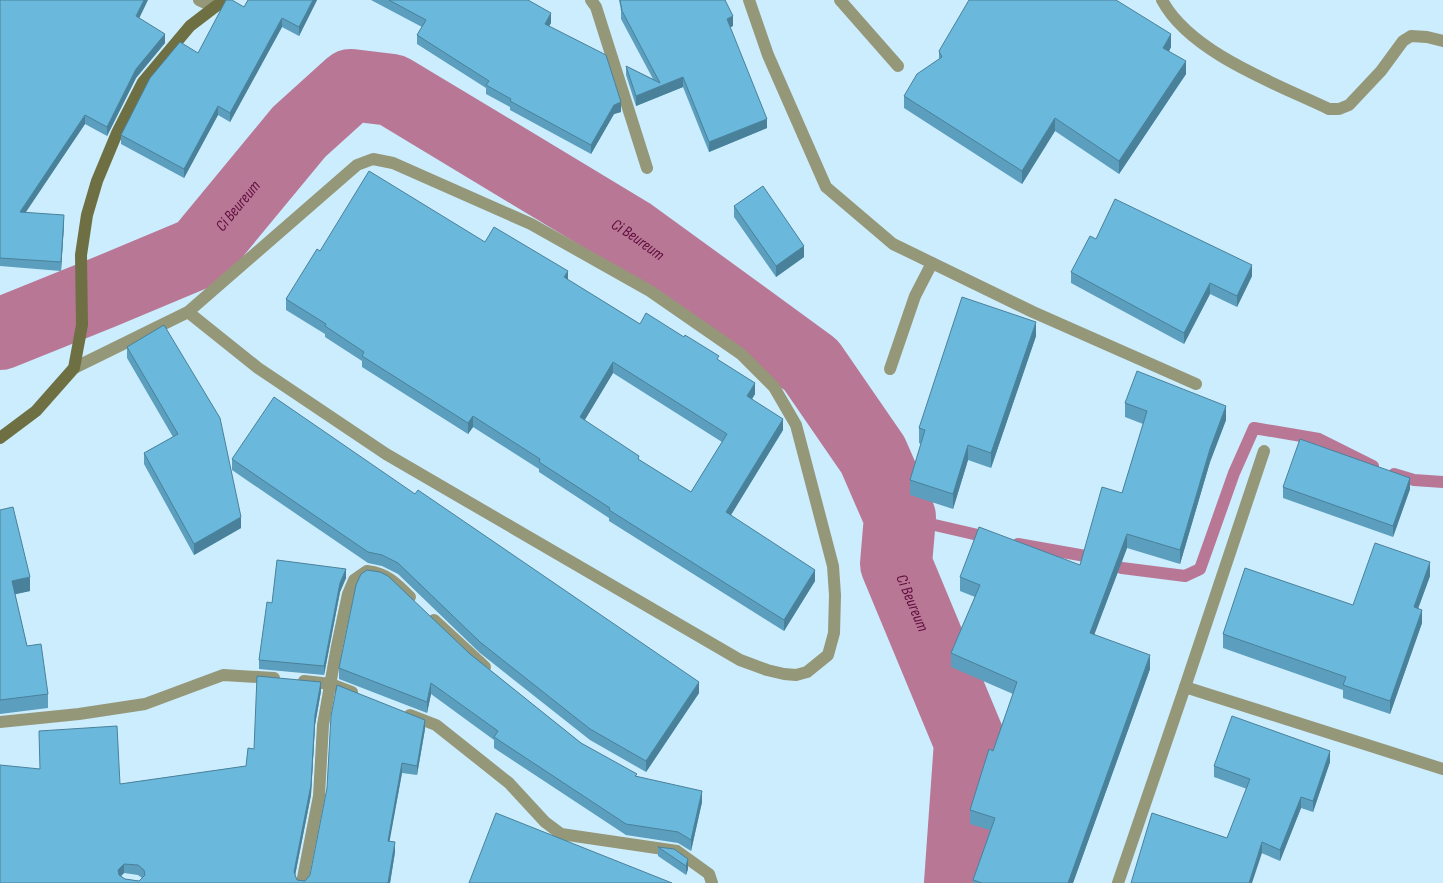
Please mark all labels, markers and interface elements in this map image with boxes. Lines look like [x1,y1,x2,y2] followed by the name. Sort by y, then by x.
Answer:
[212,177,264,235] water label: Ci Beureum
[608,215,668,265] water label: Ci Beureum
[892,572,932,634] water label: Ci Beureum

